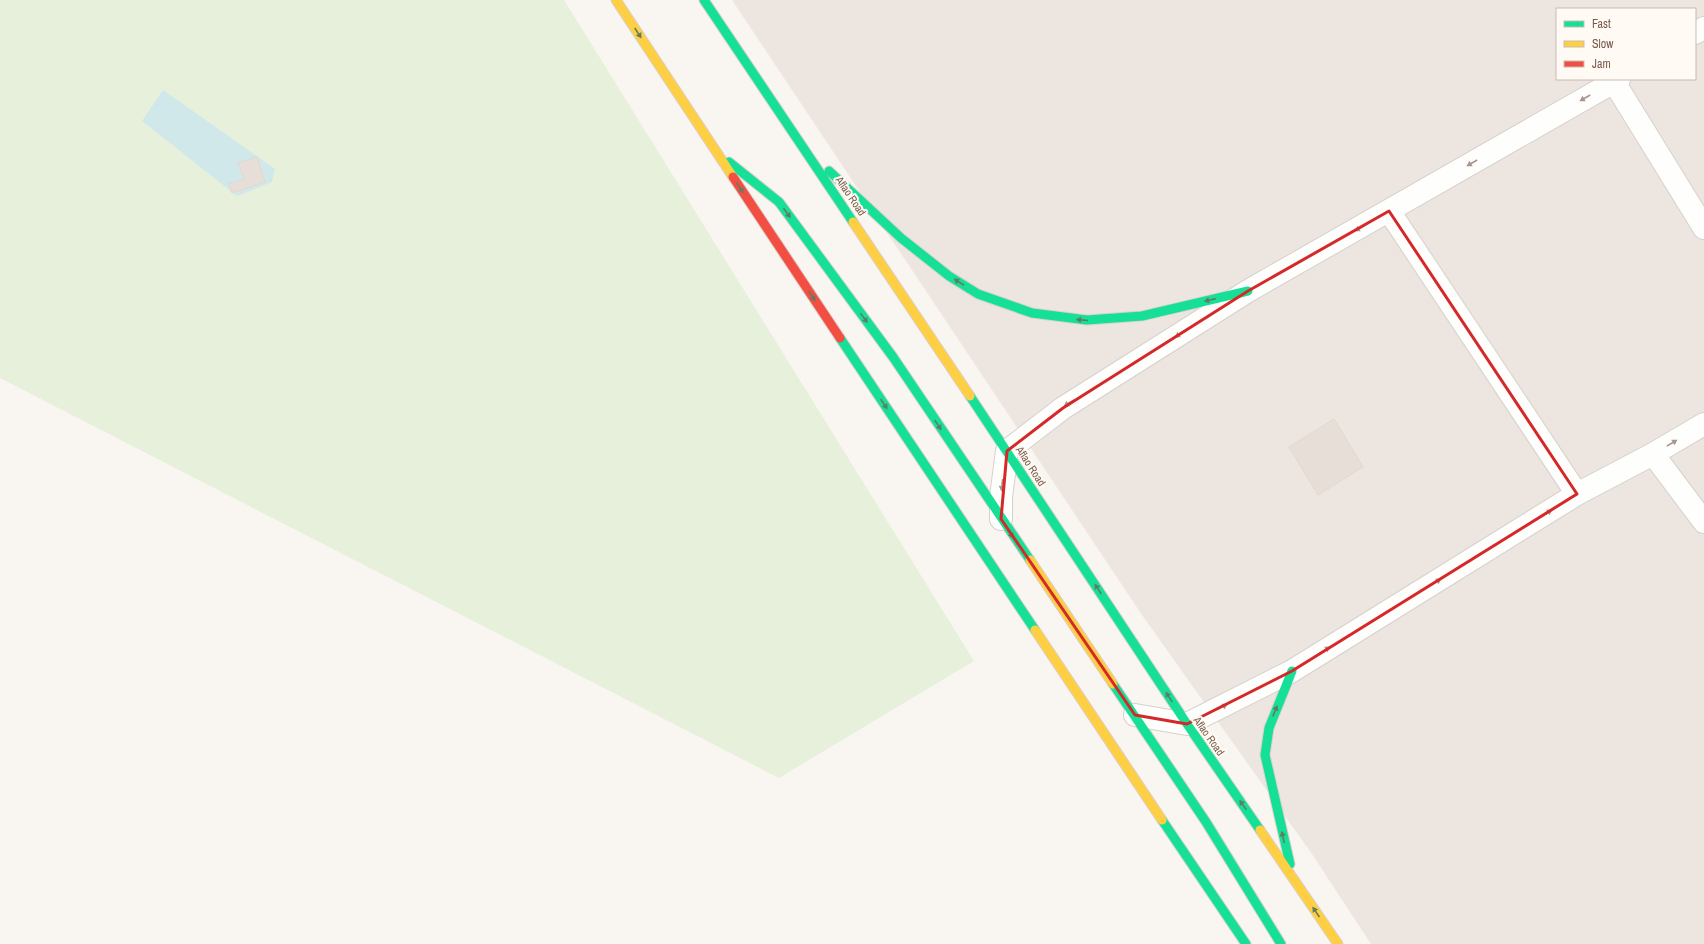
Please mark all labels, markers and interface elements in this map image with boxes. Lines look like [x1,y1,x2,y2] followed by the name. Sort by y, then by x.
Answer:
[1556,8,1696,80] legend
[1592,16,1611,32] text: Fast
[634,27,641,38] one-way arrow
[1592,36,1614,52] text: Slow
[1592,56,1611,72] text: Jam
[1579,95,1591,102] one-way arrow
[1466,160,1478,166] one-way arrow
[832,173,869,218] street label: Aflao Road
[736,183,744,193] one-way arrow
[783,208,791,219] one-way arrow
[1354,224,1366,231] one-way arrow
[954,279,965,286] one-way arrow
[808,291,816,301] one-way arrow
[1204,298,1216,304] one-way arrow
[860,313,868,323] one-way arrow
[1076,316,1088,323] one-way arrow
[1174,331,1186,338] one-way arrow
[880,399,888,410] one-way arrow
[1063,400,1075,407] one-way arrow
[934,420,942,430] one-way arrow
[1666,439,1678,446] one-way arrow
[1012,443,1049,489] street label: Aflao Road
[999,479,1005,491] one-way arrow
[1541,510,1553,517] one-way arrow
[1006,528,1014,538] one-way arrow
[1430,578,1442,585] one-way arrow
[1094,583,1101,595] one-way arrow
[1320,646,1330,654] one-way arrow
[1165,692,1173,703] one-way arrow
[1216,703,1227,710] one-way arrow
[1273,705,1279,717] one-way arrow
[1190,713,1228,758] street label: Aflao Road
[1239,799,1247,810] one-way arrow
[1280,831,1286,844] one-way arrow
[1313,906,1320,917] one-way arrow

